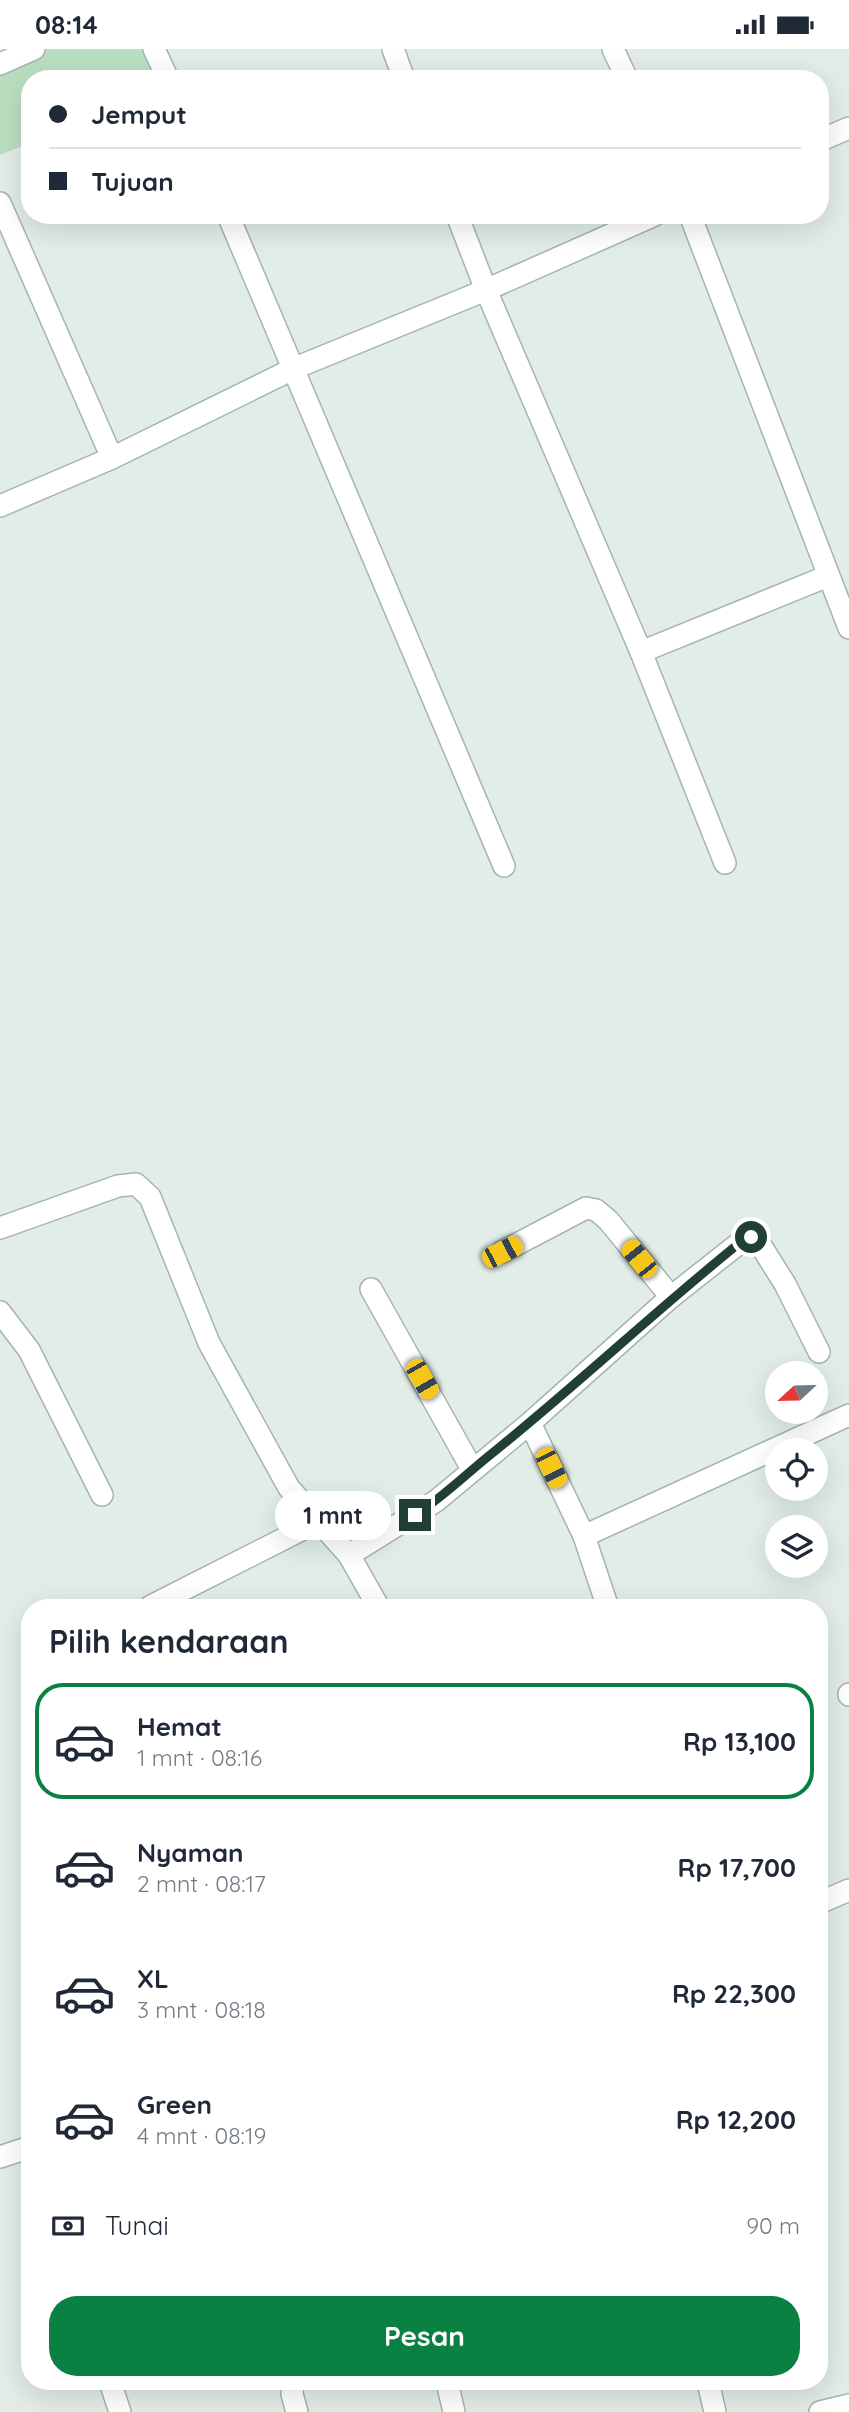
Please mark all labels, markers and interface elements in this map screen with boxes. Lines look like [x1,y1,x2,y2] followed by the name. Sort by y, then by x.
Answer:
[35,8,98,41] text: 08:14
[91,98,187,131] text: Jemput
[91,165,174,198] text: Tujuan
[735,1221,767,1253] route start
[479,1233,526,1271] car
[618,1236,661,1282] car
[403,1356,442,1402] car
[765,1361,828,1425] north arrow
[765,1361,828,1578] map controls
[765,1438,828,1501] button: locate
[533,1445,570,1491] car
[275,1491,390,1539] callout: 1 mnt
[399,1499,431,1531] route end
[303,1501,363,1530] text: 1 mnt
[765,1515,828,1578] button: layers
[49,1621,289,1661] text: Pilih kendaraan
[53,1710,116,1773] icon: car
[137,1710,222,1743] text: Hemat
[683,1725,796,1758] text: Rp 13,100
[137,1743,262,1772] text: 1 mnt · 08:16
[53,1836,116,1899] icon: car
[137,1836,244,1869] text: Nyaman
[678,1851,796,1884] text: Rp 17,700
[137,1869,266,1898] text: 2 mnt · 08:17
[53,1962,116,2025] icon: car
[137,1962,169,1995] text: XL
[672,1977,796,2010] text: Rp 22,300
[137,1995,266,2024] text: 3 mnt · 08:18
[53,2088,116,2151] icon: car
[137,2088,212,2121] text: Green
[676,2103,796,2136] text: Rp 12,200
[137,2121,266,2150] text: 4 mnt · 08:19
[49,2207,87,2245] icon: cash
[105,2209,169,2242] text: Tunai
[746,2211,800,2240] text: 90 m
[49,2296,800,2376] button: Pesan

